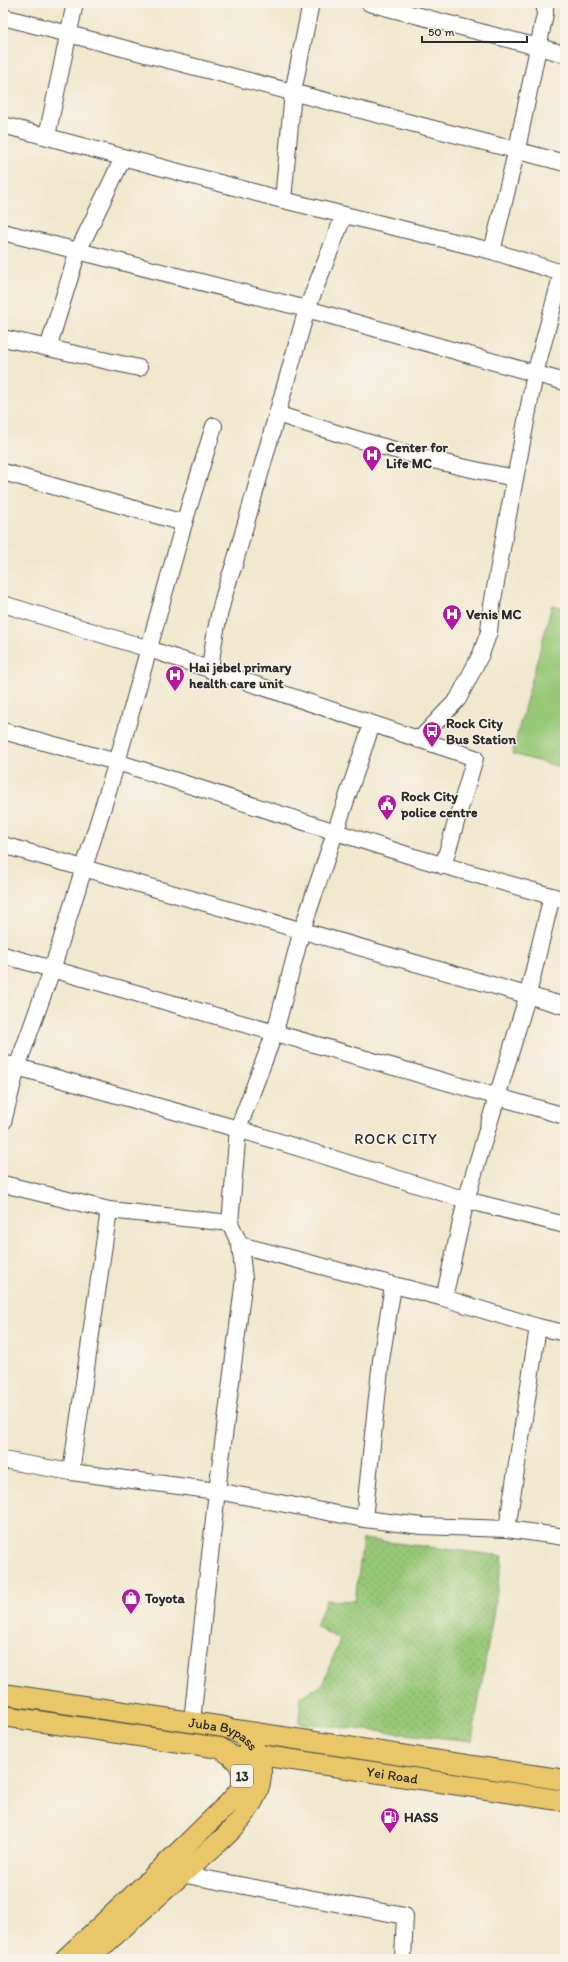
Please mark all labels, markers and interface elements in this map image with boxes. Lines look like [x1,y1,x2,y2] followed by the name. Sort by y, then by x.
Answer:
[422,18,527,44] scale bar
[428,25,454,39] text: 50 m
[386,439,449,472] place label: Center for Life MC
[361,444,383,472] hospital icon: Center for Life MC
[441,603,463,631] hospital icon: Venis MC
[466,606,522,623] place label: Venis MC
[189,659,292,692] place label: Hai jebel primary health care unit
[164,664,186,692] hospital icon: Hai jebel primary health care unit
[446,715,516,748] place label: Rock City Bus Station
[421,720,443,748] bus stop icon: Rock City Bus Station
[400,788,478,821] place label: Rock City police centre
[376,793,398,821] public building icon: Rock City police centre
[354,1130,438,1148] district label: ROCK CITY
[120,1587,142,1615] shop icon: Toyota
[144,1590,186,1607] place label: Toyota
[187,1713,262,1754] street label: Juba Bypass
[365,1763,420,1787] street label: Yei Road
[231,1765,253,1787] road number: 13
[379,1806,401,1834] fuel station icon: HASS
[404,1809,439,1826] place label: HASS

